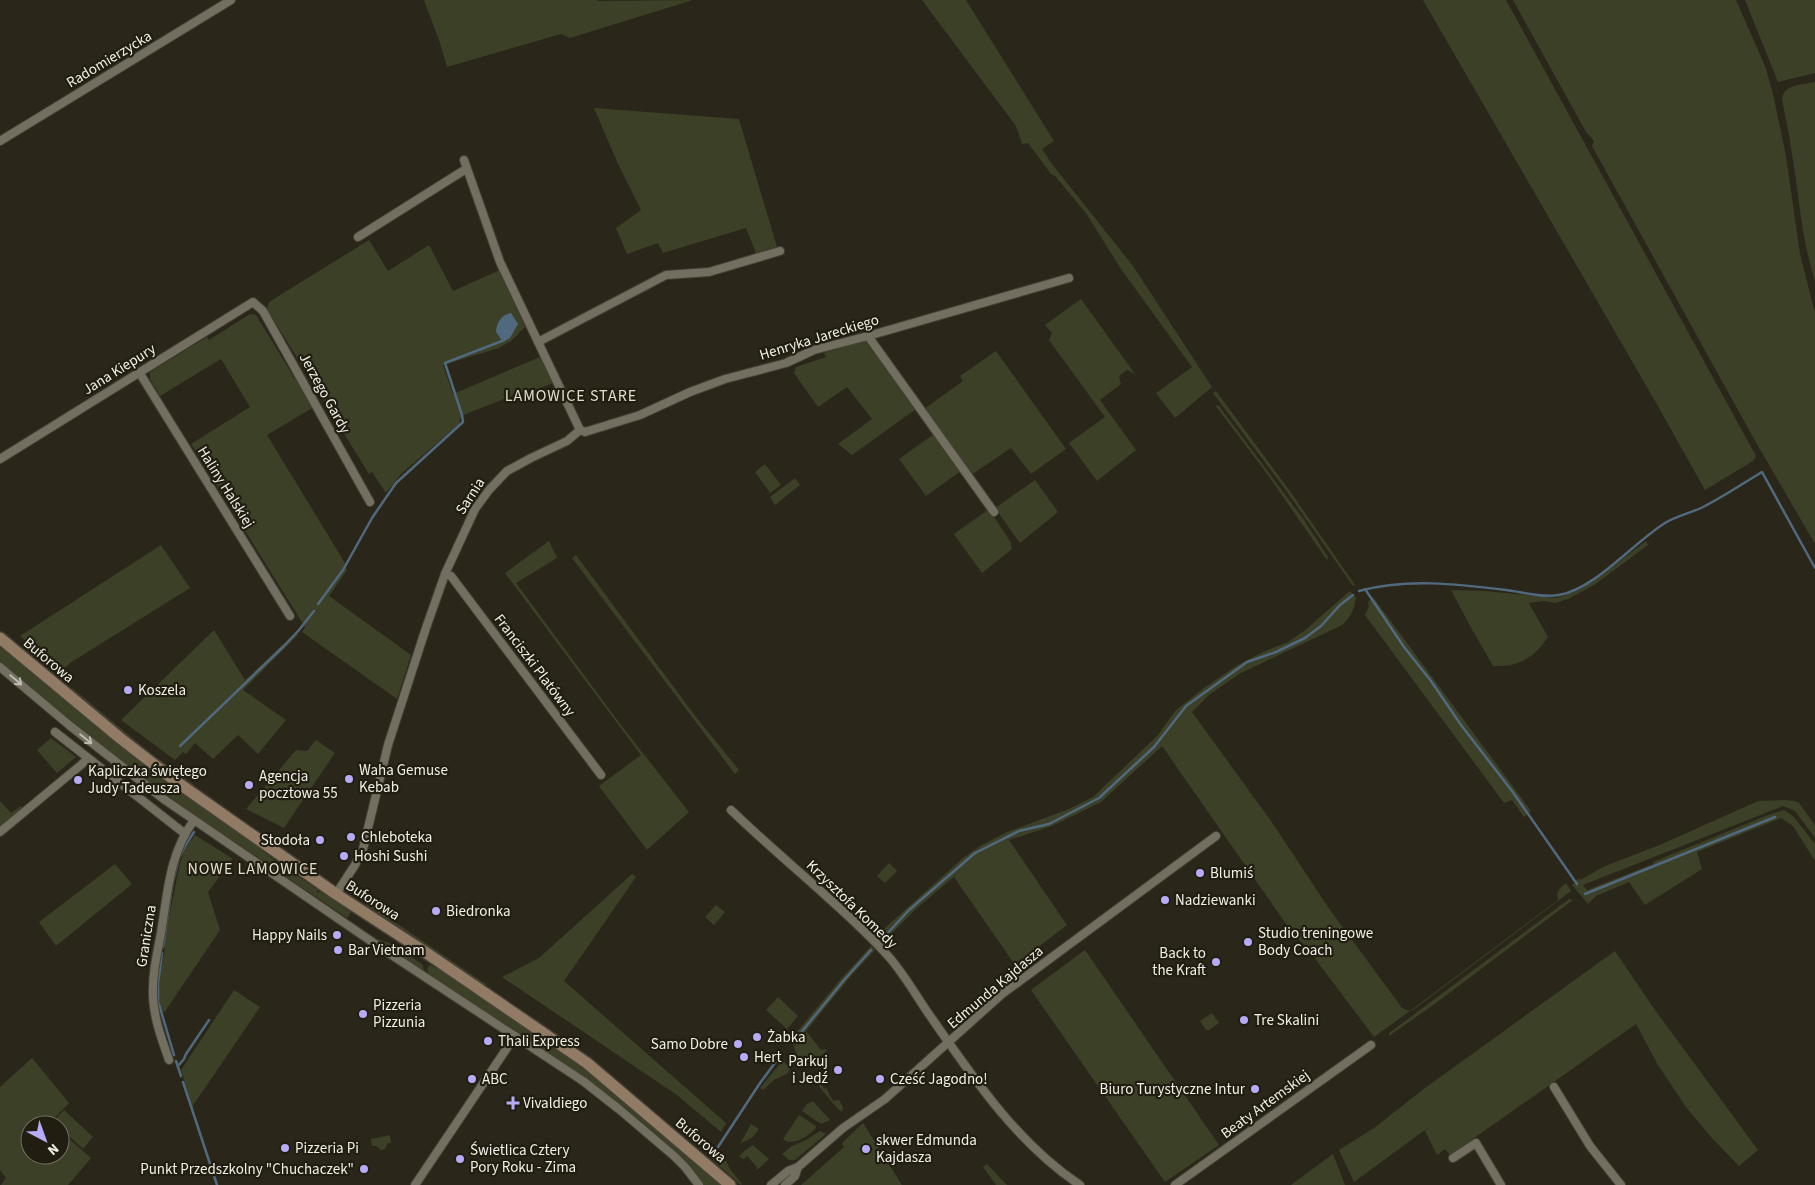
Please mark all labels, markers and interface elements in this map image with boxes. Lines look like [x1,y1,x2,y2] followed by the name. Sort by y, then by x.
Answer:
[63,26,156,93] street label: Radomierzycka
[757,309,881,366] street label: Henryka Jareckiego
[79,339,160,400] street label: Jana Kiepury
[294,349,355,437] street label: Jerzego Gardy
[505,385,637,407] district label: LAMOWICE STARE
[192,442,259,532] street label: Haliny Halskiej
[451,474,490,519] street label: Sarnia
[489,610,580,721] street label: Franciszki Platówny
[19,633,79,688] street label: Buforowa
[9,675,22,686] one-way arrow
[138,680,186,701] place label: Koszela
[122,684,134,696] marker: Koszela
[80,733,93,744] one-way arrow
[359,760,448,798] place label: Waha Gemuse Kebab
[88,761,207,799] place label: Kapliczka świętego Judy Tadeusza
[259,766,338,804] place label: Agencja pocztowa 55
[343,773,355,785] marker: Waha Gemuse Kebab
[72,774,84,786] marker: Kapliczka świętego Judy Tadeusza
[243,779,255,791] marker: Agencja pocztowa 55
[361,827,432,848] place label: Chleboteka
[261,830,310,851] place label: Stodoła
[345,831,357,843] marker: Chleboteka
[314,834,326,846] marker: Stodoła
[354,846,427,867] place label: Hoshi Sushi
[338,850,350,862] marker: Hoshi Sushi
[801,855,902,953] street label: Krzysztofa Komedy
[187,858,319,880] district label: NOWE LAMOWICE
[1210,863,1253,884] place label: Blumiś
[1194,867,1206,879] marker: Blumiś
[342,875,404,926] street label: Buforowa
[1175,890,1256,911] place label: Nadziewanki
[1159,894,1171,906] marker: Nadziewanki
[446,901,511,922] place label: Biedronka
[131,904,162,969] street label: Graniczna
[430,905,442,917] marker: Biedronka
[1258,923,1373,961] place label: Studio treningowe Body Coach
[252,925,327,946] place label: Happy Nails
[331,929,343,941] marker: Happy Nails
[1242,936,1254,948] marker: Studio treningowe Body Coach
[348,940,425,961] place label: Bar Vietnam
[943,941,1048,1034] street label: Edmunda Kajdasza
[1152,943,1206,981] place label: Back to the Kraft
[332,944,344,956] marker: Bar Vietnam
[1210,956,1222,968] marker: Back to the Kraft
[373,995,425,1033] place label: Pizzeria Pizzunia
[357,1008,369,1020] marker: Pizzeria Pizzunia
[1254,1010,1319,1031] place label: Tre Skalini
[1238,1014,1250,1026] marker: Tre Skalini
[767,1027,806,1048] place label: Żabka
[498,1031,580,1052] place label: Thali Express
[751,1031,763,1043] marker: Żabka
[651,1034,728,1055] place label: Samo Dobre
[482,1035,494,1047] marker: Thali Express
[732,1038,744,1050] marker: Samo Dobre
[754,1047,782,1068] place label: Hert
[738,1051,750,1063] marker: Hert
[788,1051,828,1089] place label: Parkuj i Jedź
[832,1064,844,1076] marker: Parkuj i Jedź
[1217,1065,1314,1144] street label: Beaty Artemskiej
[482,1069,508,1090] place label: ABC
[890,1069,988,1090] place label: Cześć Jagodno!
[466,1073,478,1085] marker: ABC
[874,1073,886,1085] marker: Cześć Jagodno!
[1100,1079,1246,1100] place label: Biuro Turystyczne Intur
[1249,1083,1261,1095] marker: Biuro Turystyczne Intur
[523,1093,587,1114] place label: Vivaldiego
[507,1097,519,1109] marker: Vivaldiego
[671,1113,731,1168] street label: Buforowa
[20,1115,70,1165] north arrow
[876,1130,977,1168] place label: skwer Edmunda Kajdasza
[43,1138,63,1160] text: N
[295,1138,359,1159] place label: Pizzeria Pi
[470,1140,576,1178] place label: Świetlica Cztery Pory Roku - Zima
[279,1142,291,1154] marker: Pizzeria Pi
[860,1143,872,1155] marker: skwer Edmunda Kajdasza
[454,1153,466,1165] marker: Świetlica Cztery Pory Roku - Zima
[140,1159,354,1180] place label: Punkt Przedszkolny "Chuchaczek"
[358,1163,370,1175] marker: Punkt Przedszkolny "Chuchaczek"

